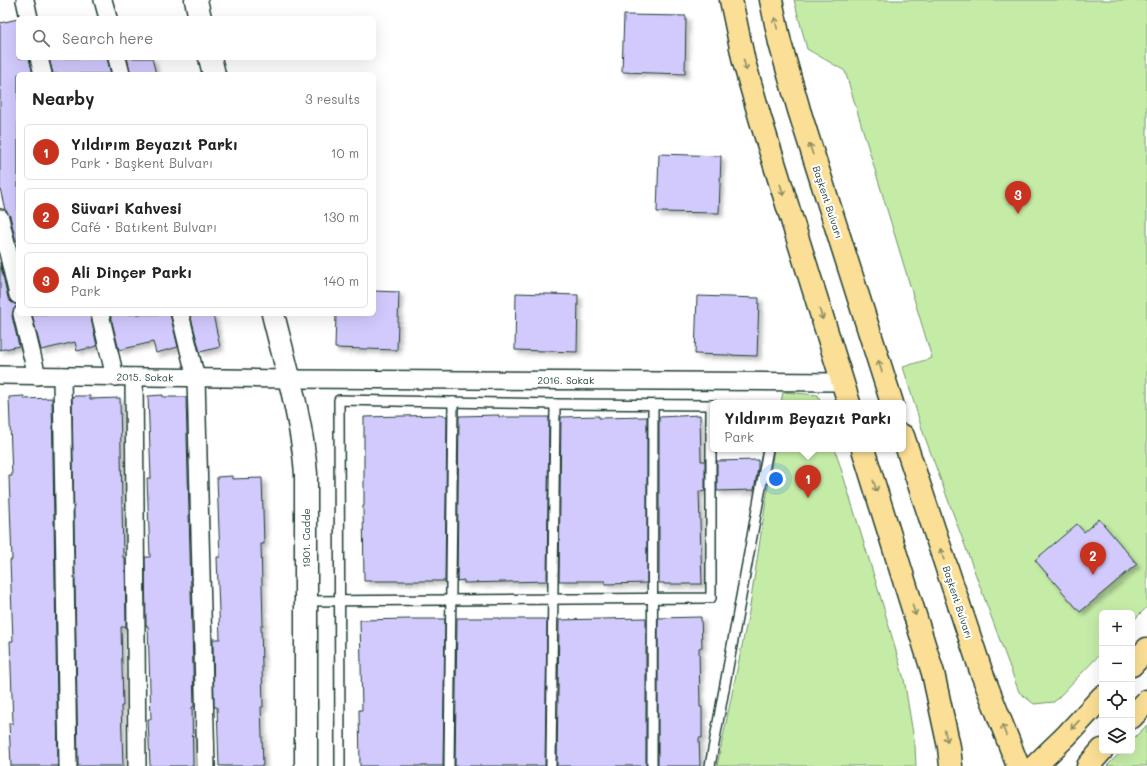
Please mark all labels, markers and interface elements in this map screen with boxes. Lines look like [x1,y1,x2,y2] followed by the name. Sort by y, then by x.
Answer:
[16,16,376,60] search box
[772,17,780,30] one-way arrow
[30,27,52,49] icon: search
[62,28,153,48] text: Search here
[742,59,749,72] one-way arrow
[32,87,94,109] text: Nearby
[305,90,360,107] text: 3 results
[71,134,238,154] text: Yıldırım Beyazıt Parkı
[807,142,814,155] one-way arrow
[43,144,49,161] text: 1
[331,144,359,161] text: 10 m
[71,154,213,171] text: Park · Başkent Bulvarı
[810,164,846,240] street label: Başkent Bulvarı
[1005,181,1031,214] pin: 3
[779,183,786,196] one-way arrow
[71,198,182,218] text: Süvari Kahvesi
[42,208,50,225] text: 2
[323,208,359,225] text: 130 m
[71,218,217,235] text: Café · Batıkent Bulvarı
[71,262,192,282] text: Ali Dinçer Parkı
[42,272,50,289] text: 3
[323,272,359,289] text: 140 m
[71,282,100,299] text: Park
[818,307,825,320] one-way arrow
[875,360,883,372] one-way arrow
[117,370,173,384] street label: 2015. Sokak
[538,373,594,387] street label: 2016. Sokak
[710,400,906,452] popup
[724,408,892,428] text: Yıldırım Beyazıt Parkı
[724,428,754,445] text: Park
[795,465,821,498] pin: 1
[766,469,786,489] your location
[872,480,879,493] one-way arrow
[299,508,313,568] street label: 1901. Cadde
[1080,542,1106,575] pin: 2
[938,548,945,561] one-way arrow
[940,564,976,640] street label: Başkent Bulvarı
[910,604,918,616] one-way arrow
[1099,610,1135,754] map controls
[1099,610,1135,646] button: +
[1099,646,1135,682] button: −
[1099,682,1135,718] button: locate
[1099,718,1135,754] button: layers
[1070,720,1080,730] one-way arrow
[999,724,1007,736] one-way arrow
[943,729,950,742] one-way arrow

